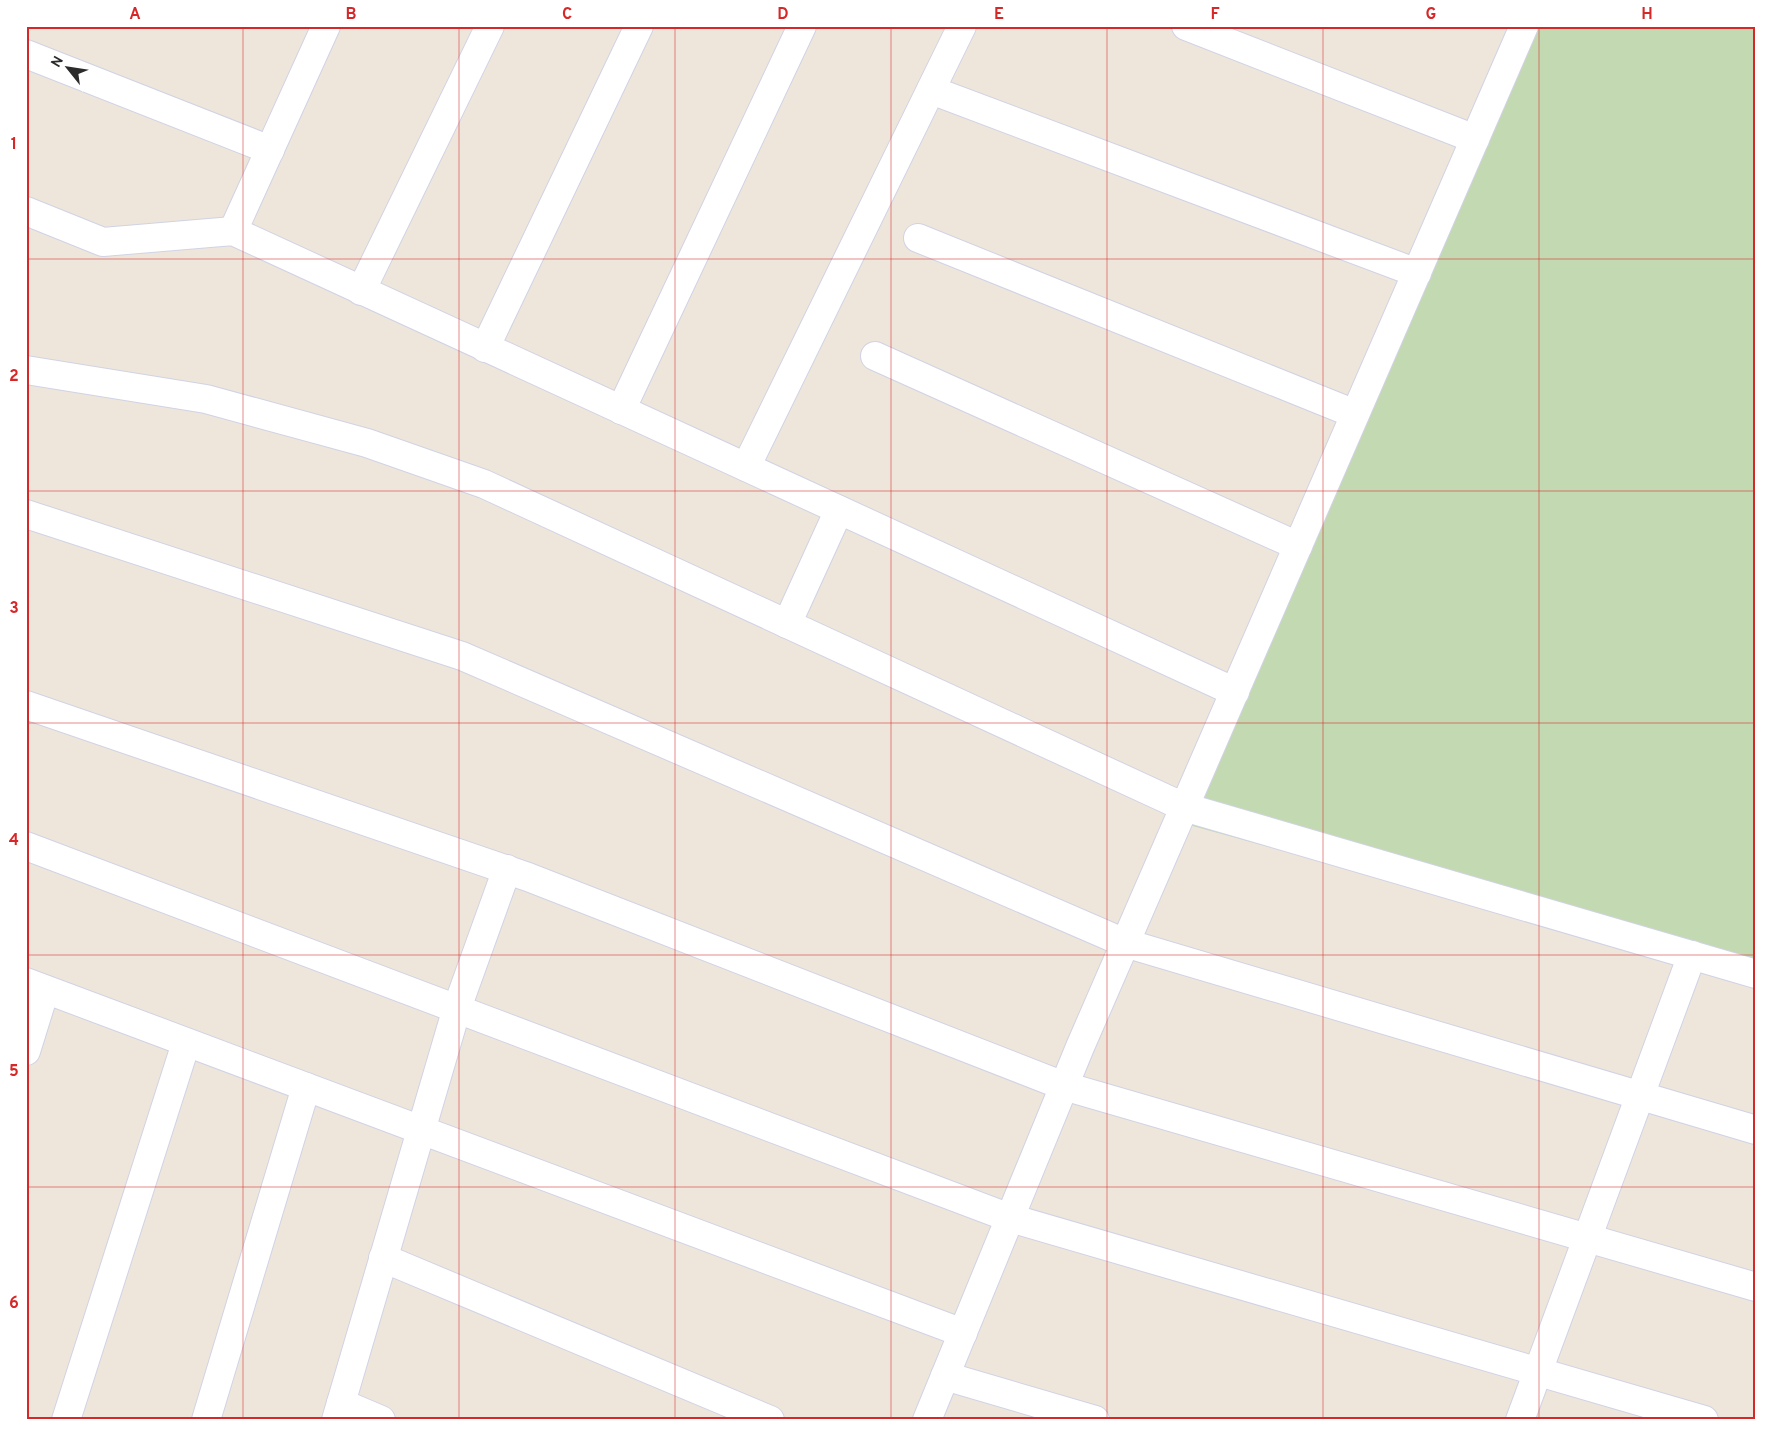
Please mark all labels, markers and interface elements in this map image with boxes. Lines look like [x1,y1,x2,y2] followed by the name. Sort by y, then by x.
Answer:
[129,5,141,25] text: A
[345,5,357,25] text: B
[562,5,572,25] text: C
[777,5,789,25] text: D
[994,5,1004,25] text: E
[1210,5,1220,25] text: F
[1426,5,1436,25] text: G
[1641,5,1653,25] text: H
[42,42,92,92] north arrow
[48,54,68,71] text: N
[11,135,17,155] text: 1
[9,367,19,387] text: 2
[9,599,19,619] text: 3
[9,831,19,851] text: 4
[9,1062,19,1082] text: 5
[9,1294,19,1314] text: 6

